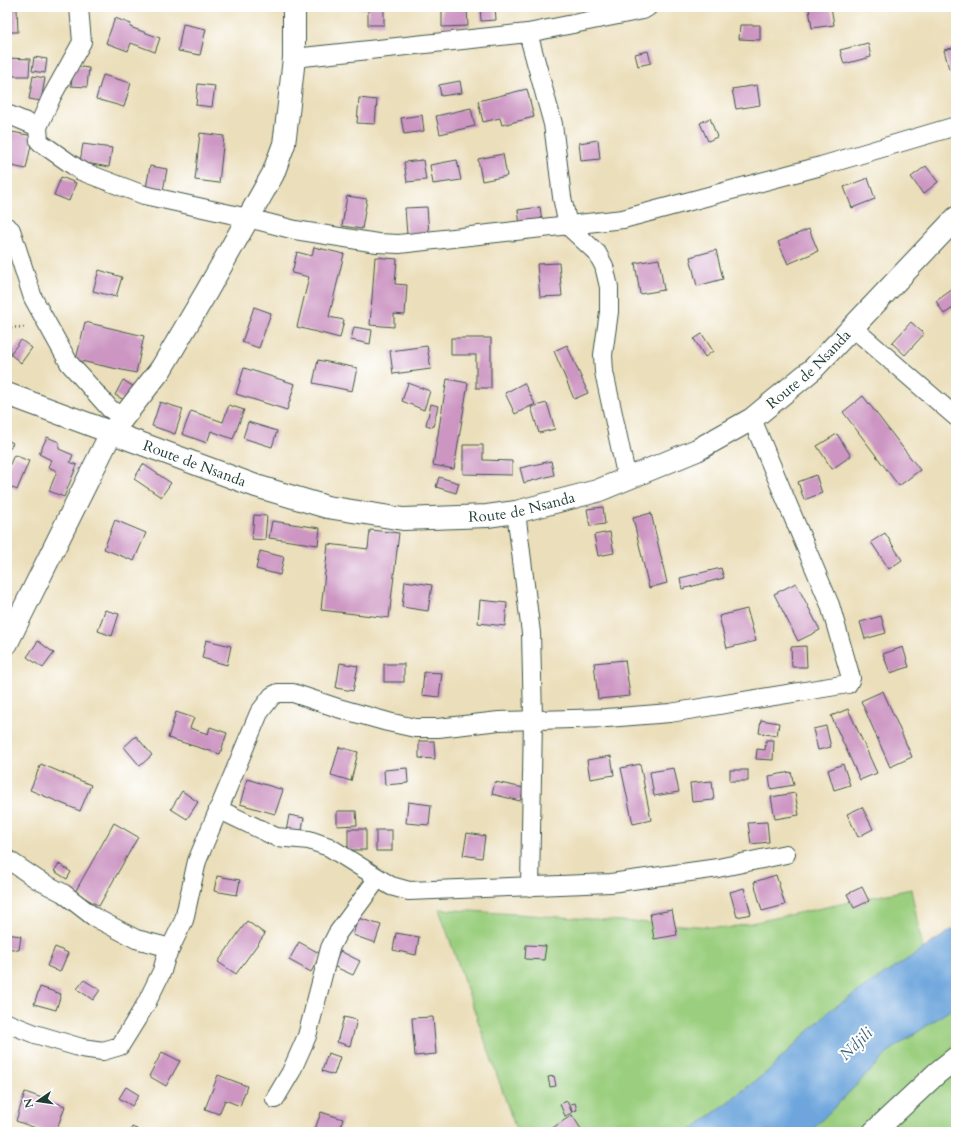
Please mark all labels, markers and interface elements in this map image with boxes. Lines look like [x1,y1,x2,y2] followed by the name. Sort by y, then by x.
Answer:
[762,325,855,413] street label: Route de Nsanda
[140,435,249,492] street label: Route de Nsanda
[468,487,578,527] street label: Route de Nsanda
[835,1022,878,1065] water label: Ndjili
[18,1081,58,1121] north arrow
[20,1096,37,1109] text: N

